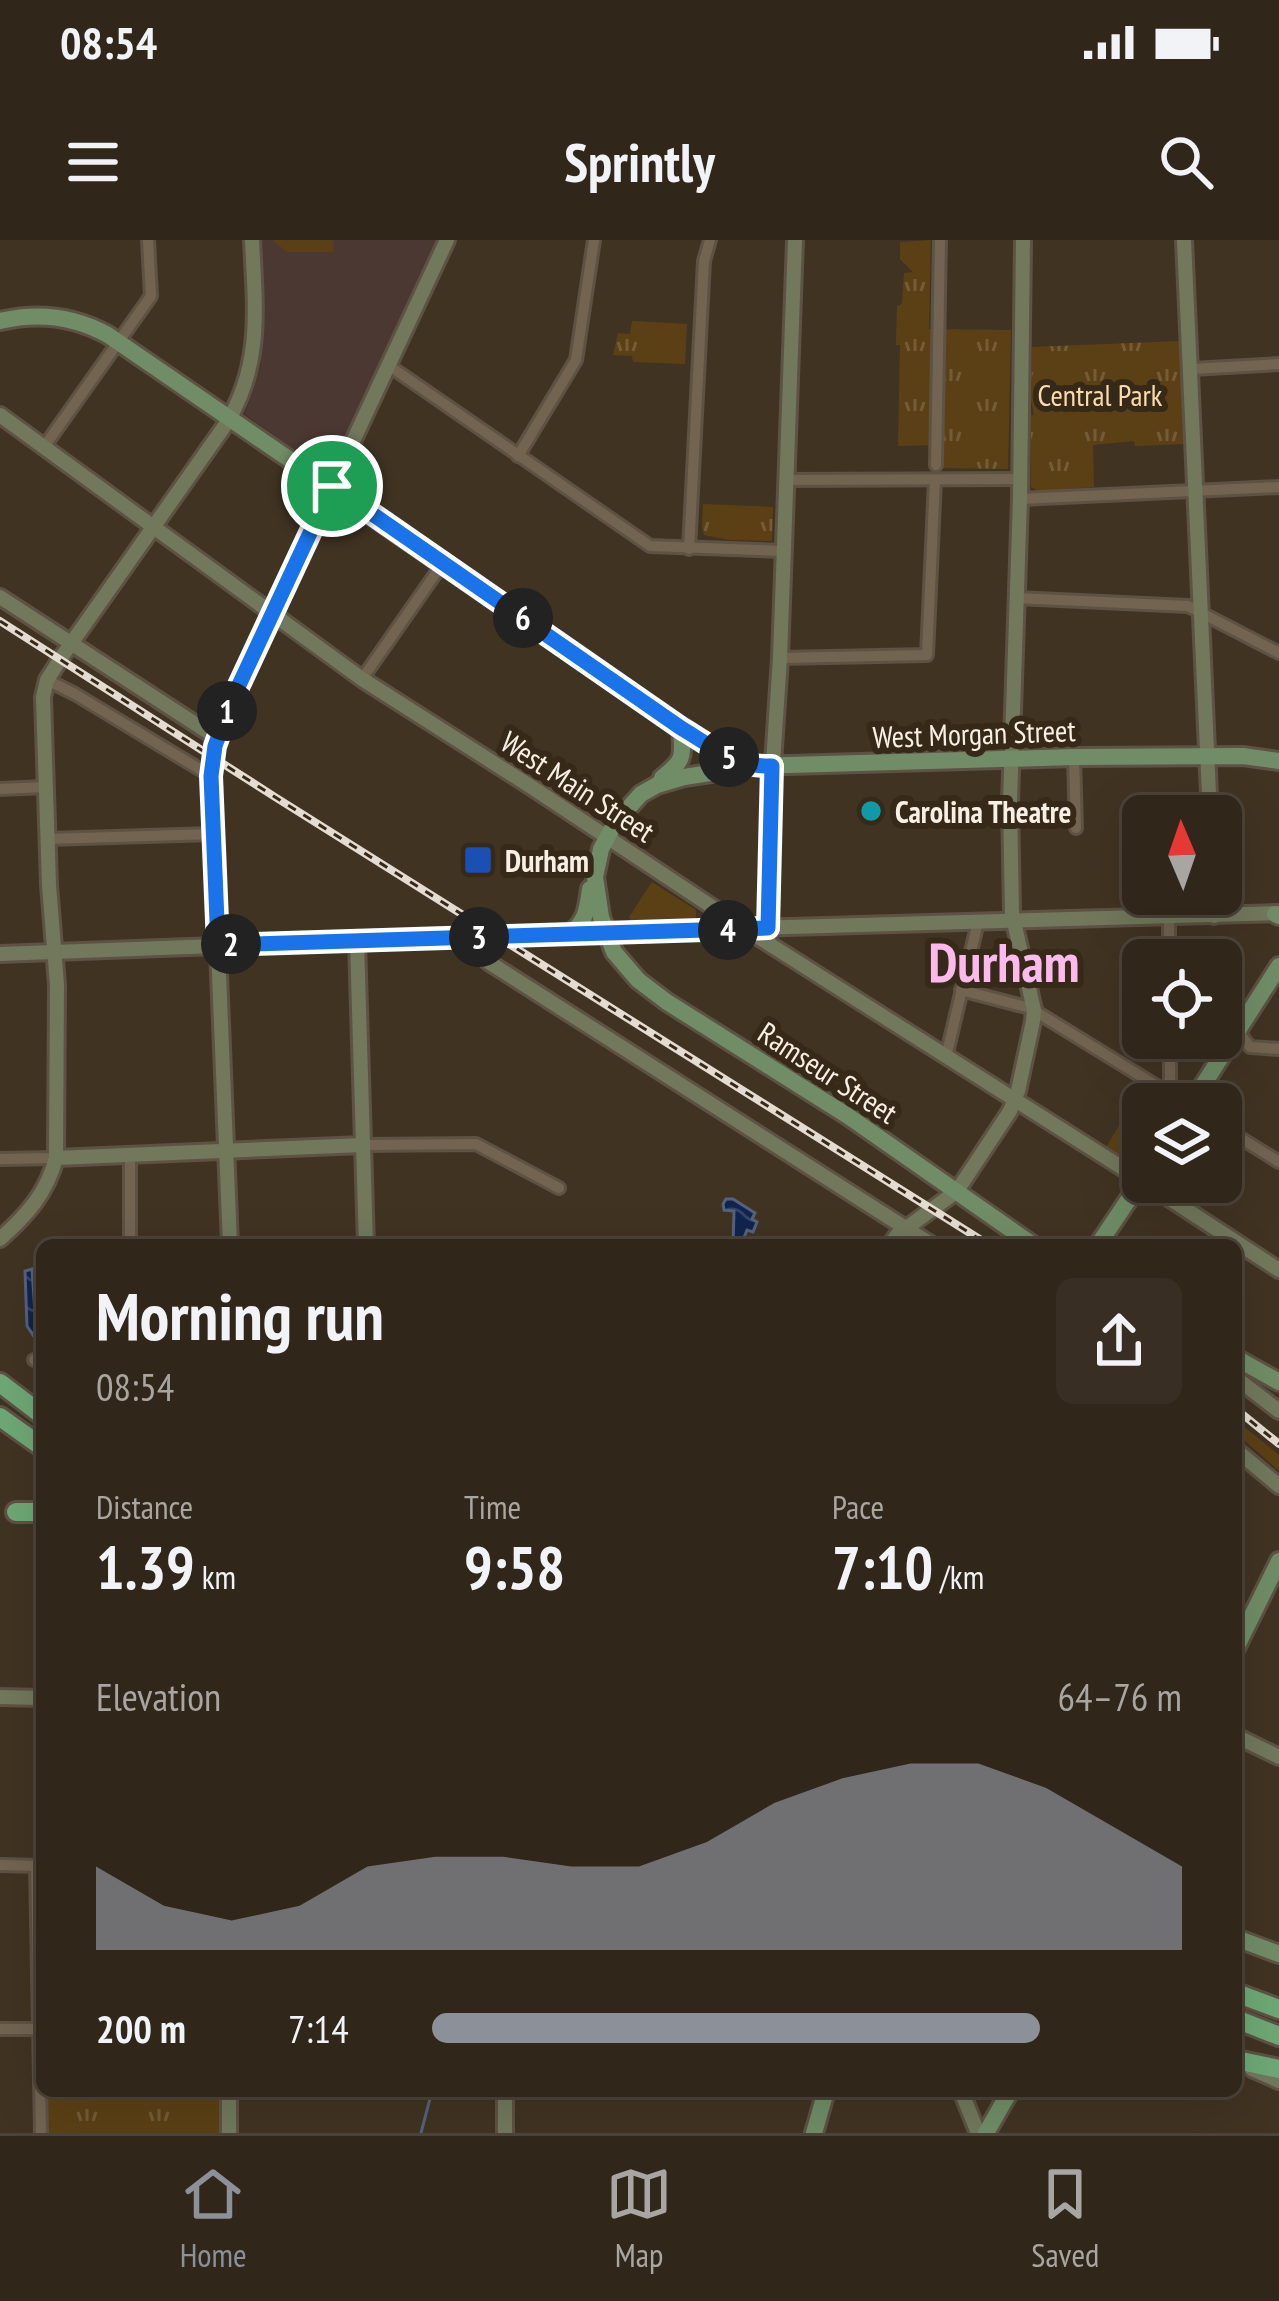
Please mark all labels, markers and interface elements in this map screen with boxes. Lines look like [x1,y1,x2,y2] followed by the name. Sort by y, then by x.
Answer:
[60,13,157,71] text: 08:54
[564,127,715,197] text: Sprintly
[60,129,126,195] icon: menu
[1153,129,1219,195] icon: search
[1038,375,1163,414] park label: Central Park
[281,435,383,537] pin
[299,453,365,519] icon: arrive
[493,588,553,648] pin: 6
[515,596,531,639] text: 6
[197,681,257,741] pin: 1
[219,689,235,732] text: 1
[872,710,1077,756] street label: West Morgan Street
[494,722,663,851] street label: West Main Street
[699,727,759,787] pin: 5
[721,735,737,778] text: 5
[895,792,1071,831] place label: Carolina Theatre
[1122,795,1242,915] north arrow
[1122,795,1242,1203] map controls
[858,798,884,824] marker: Carolina Theatre
[505,841,589,880] place label: Durham
[462,844,494,876] marker: Durham
[698,900,758,960] pin: 4
[449,907,509,967] pin: 3
[720,908,736,951] text: 4
[201,914,261,974] pin: 2
[471,915,487,958] text: 3
[223,922,239,965] text: 2
[928,927,1080,997] district label: Durham
[1122,939,1242,1059] button: locate
[751,1013,906,1132] street label: Ramseur Street
[1122,1083,1242,1203] button: layers
[96,1273,384,1358] text: Morning run
[1056,1278,1182,1404] button: share
[96,1361,174,1412] text: 08:54
[96,1485,193,1528] text: Distance
[464,1485,521,1528] text: Time
[832,1485,884,1528] text: Pace
[96,1528,195,1606] text: 1.39
[464,1528,565,1606] text: 9:58
[832,1528,933,1606] text: 7:10
[195,1555,236,1598] text: km
[933,1555,984,1598] text: /km
[96,1671,221,1722] text: Elevation
[1057,1671,1182,1722] text: 64–76 m
[96,2003,186,2054] text: 200 m
[288,2003,349,2054] text: 7:14
[180,2161,247,2276] tab: Home
[606,2161,672,2276] tab: Map
[1031,2161,1099,2276] tab: Saved

